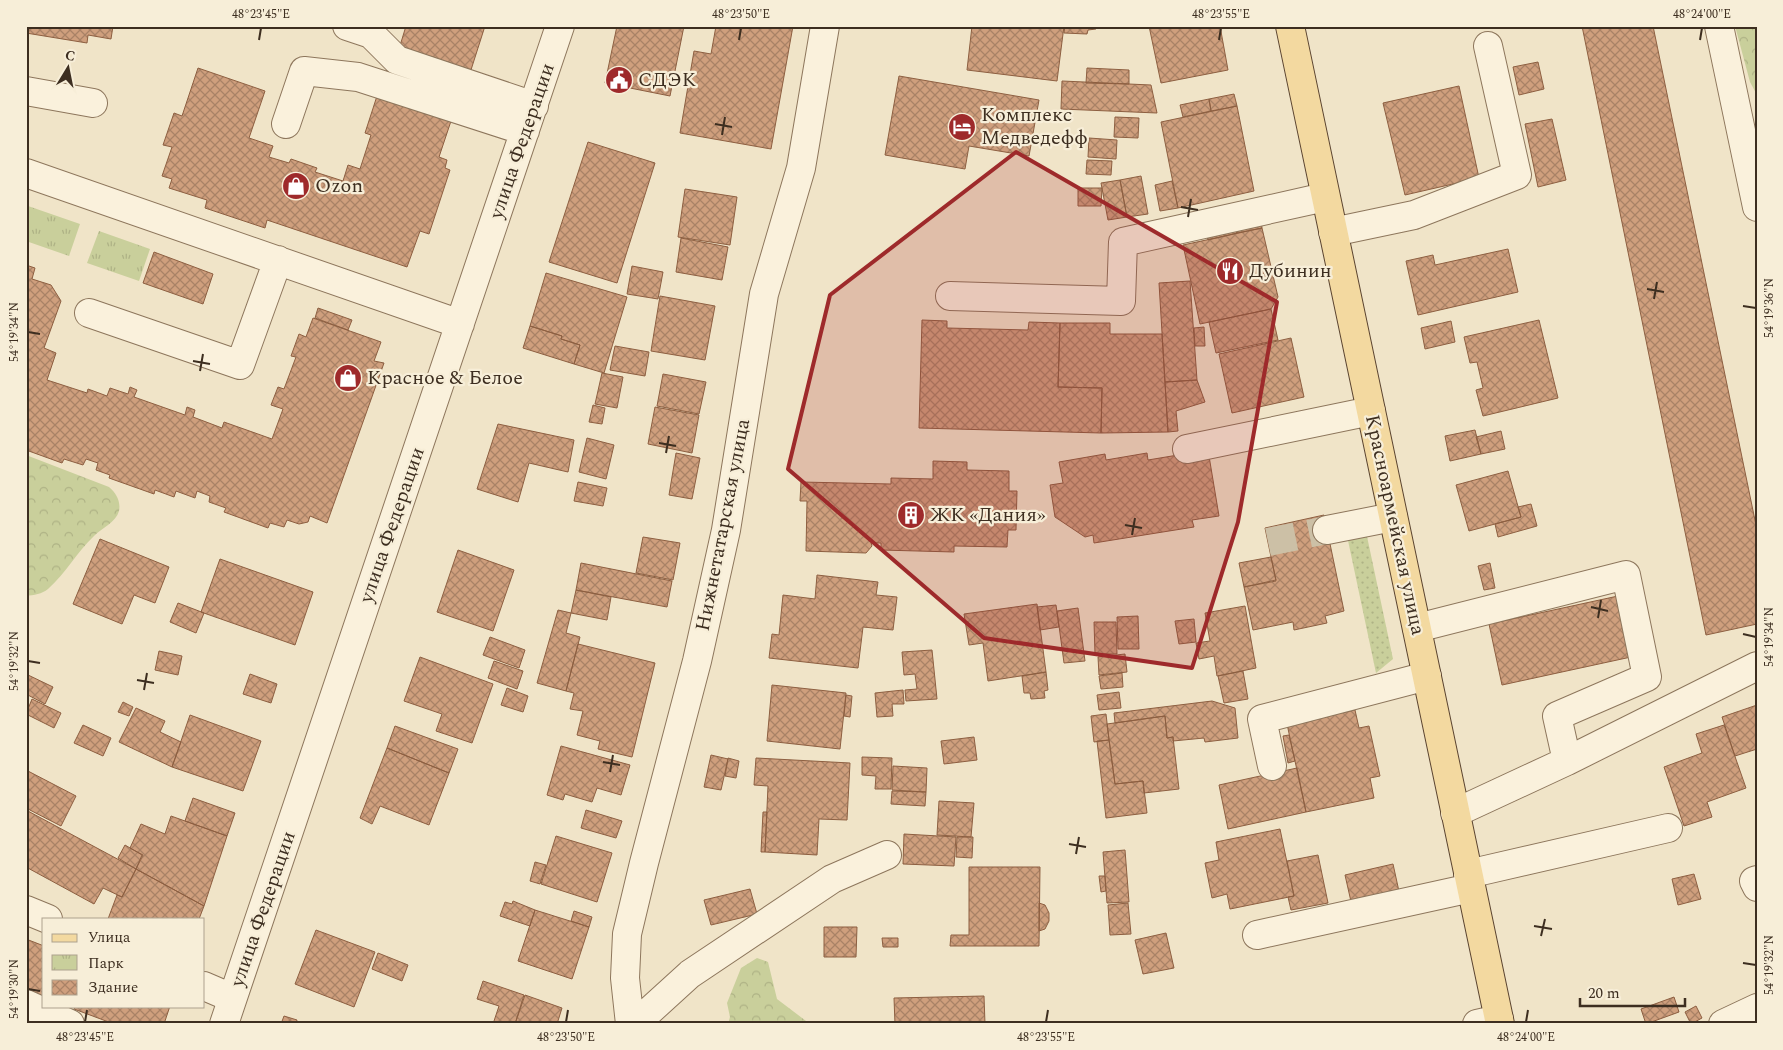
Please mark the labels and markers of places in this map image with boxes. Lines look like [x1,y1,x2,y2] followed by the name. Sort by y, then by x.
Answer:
[604,65,634,95] public building icon: СДЭК
[638,65,697,95] place label: СДЭК
[981,100,1088,153] place label: Комплекс Медведефф
[947,112,977,142] hotel icon: Комплекс Медведефф
[281,171,311,201] shop icon: Ozon
[315,171,363,201] place label: Ozon
[1215,256,1245,286] restaurant icon: Дубинин
[1249,256,1332,286] place label: Дубинин
[333,363,363,393] shop icon: Красное & Белое
[367,363,523,393] place label: Красное & Белое
[896,500,926,530] building icon: ЖК «Дания»
[930,500,1046,530] place label: ЖК «Дания»

